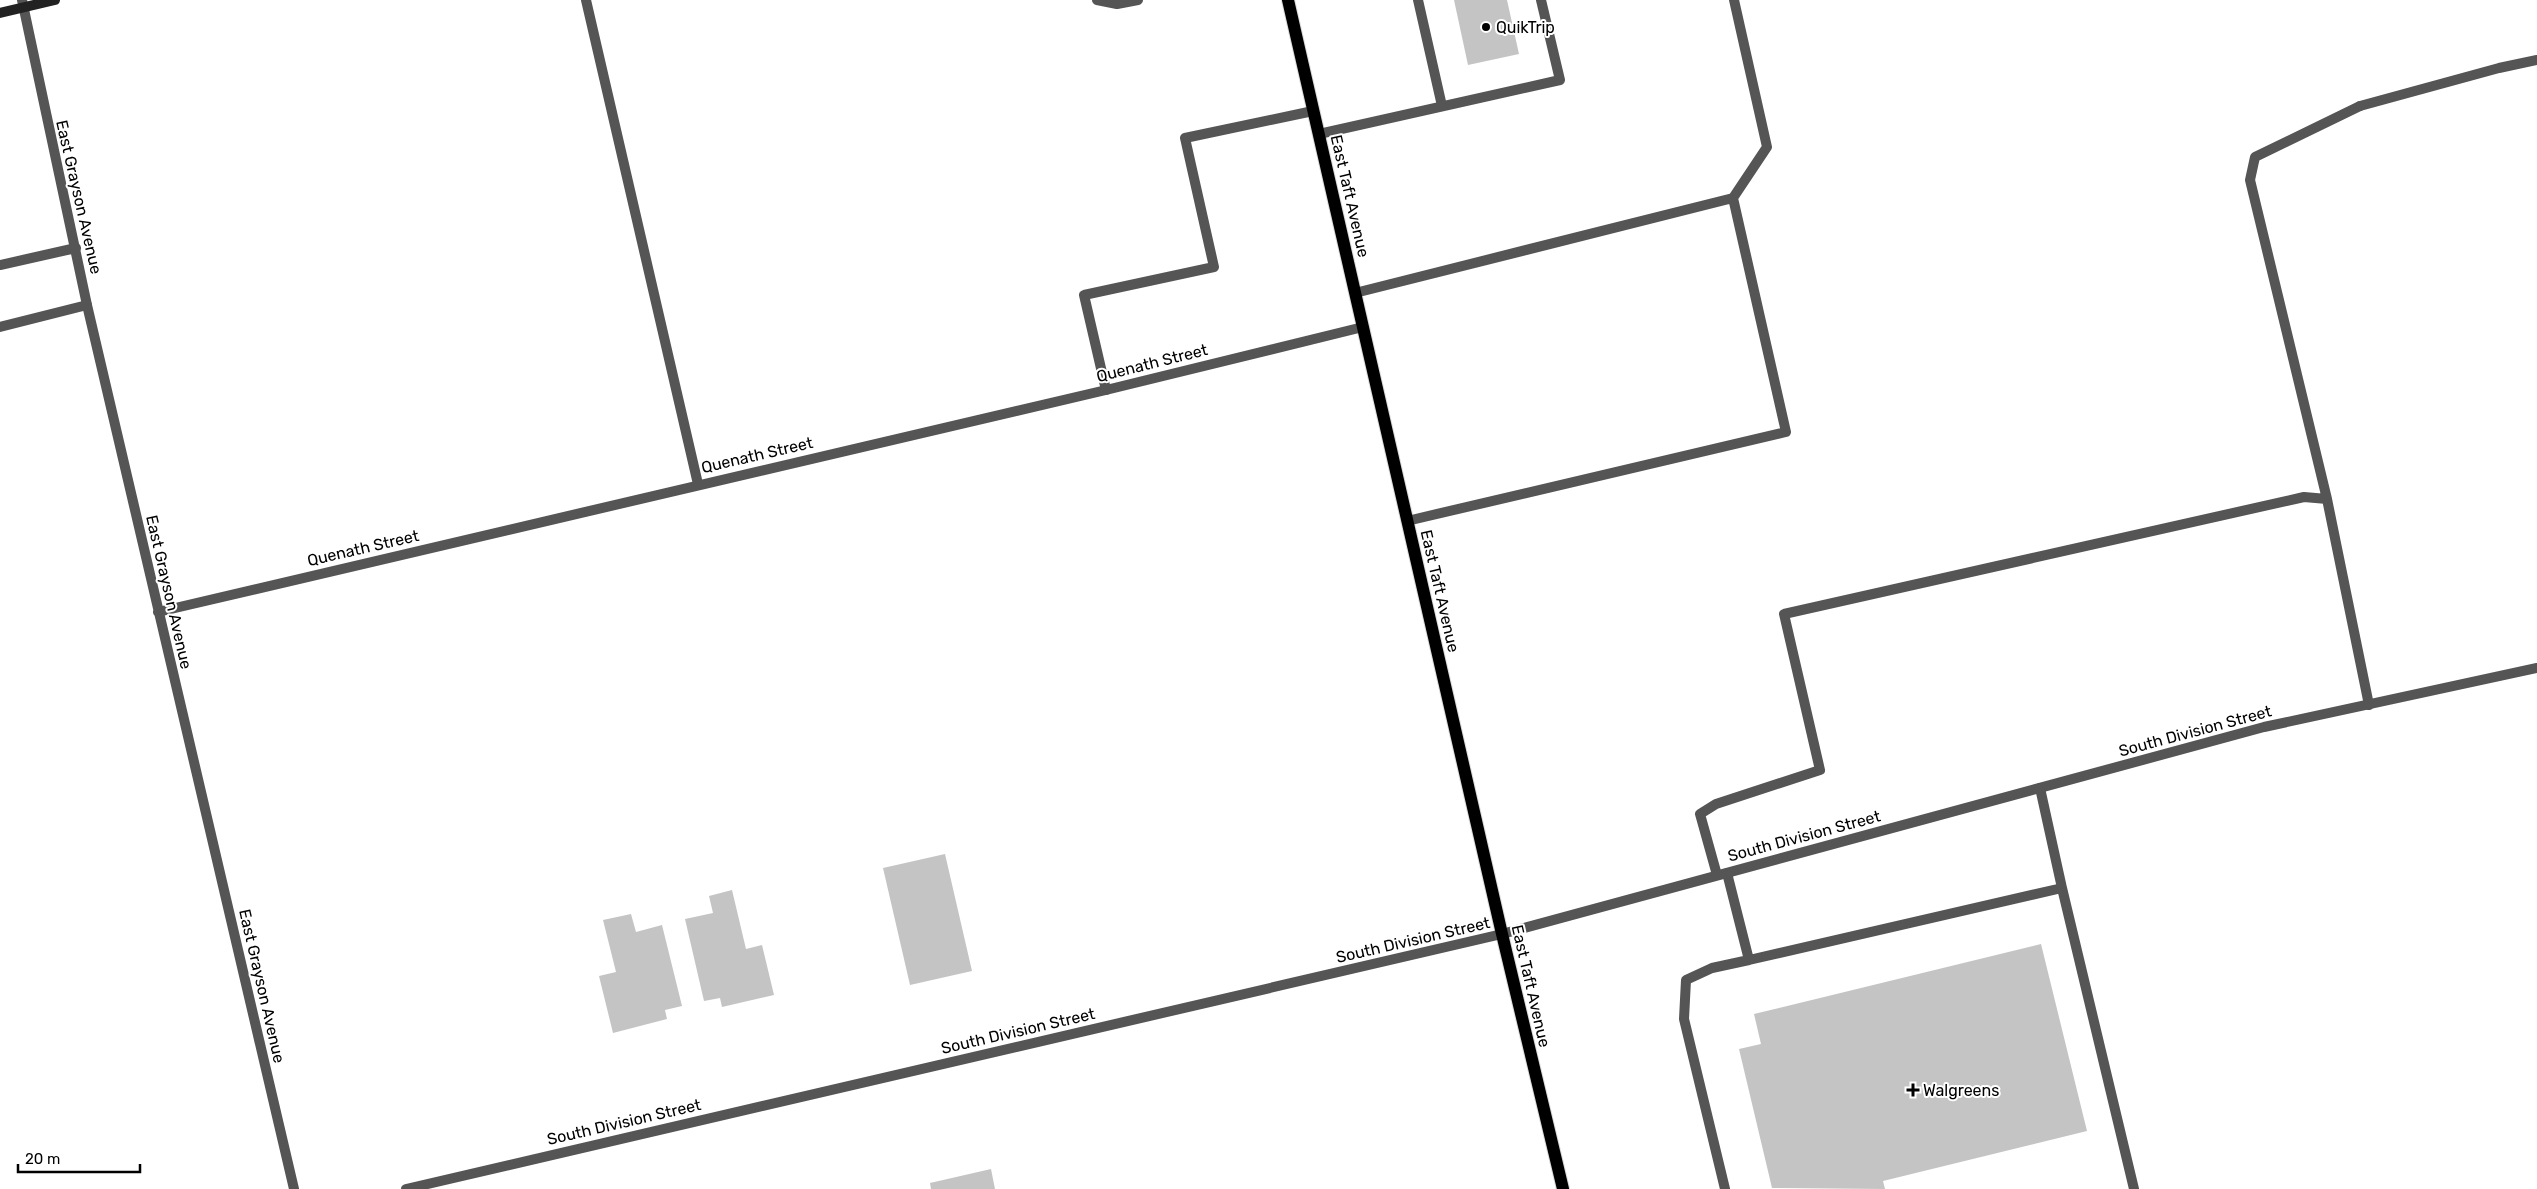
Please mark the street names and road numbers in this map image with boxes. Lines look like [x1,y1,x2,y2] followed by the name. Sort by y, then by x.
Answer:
[52,118,106,276] street label: East Grayson Avenue
[1327,133,1373,259] street label: East Taft Avenue
[1094,340,1210,386] street label: Quenath Street
[699,433,815,477] street label: Quenath Street
[142,513,196,671] street label: East Grayson Avenue
[305,526,421,570] street label: Quenath Street
[1417,528,1463,654] street label: East Taft Avenue
[2117,701,2273,761] street label: South Division Street
[1726,806,1882,866] street label: South Division Street
[235,907,289,1065] street label: East Grayson Avenue
[1334,913,1492,967] street label: South Division Street
[1508,923,1554,1049] street label: East Taft Avenue
[939,1004,1097,1058] street label: South Division Street
[545,1095,703,1149] street label: South Division Street

